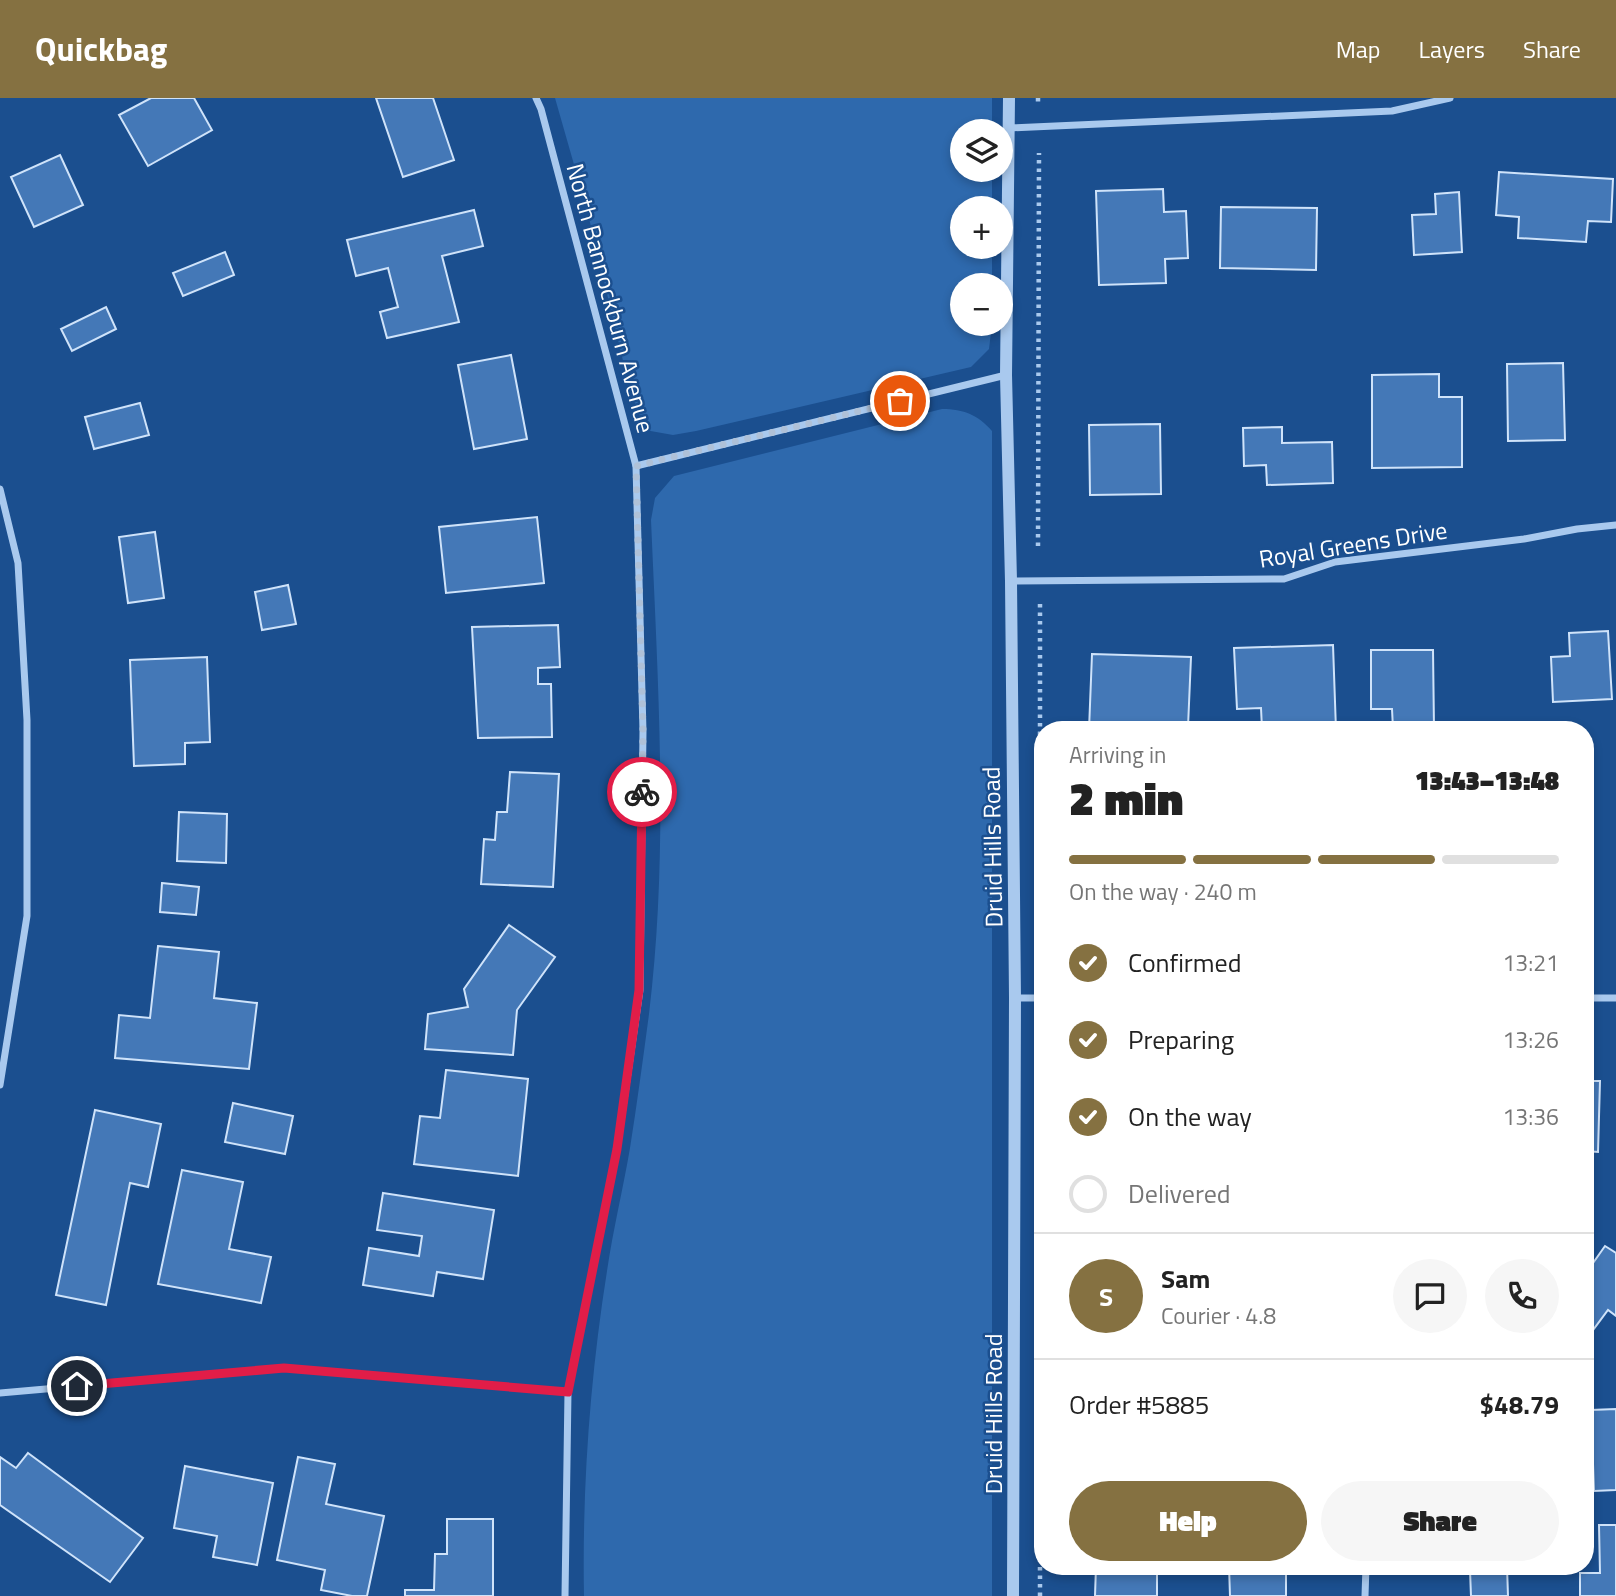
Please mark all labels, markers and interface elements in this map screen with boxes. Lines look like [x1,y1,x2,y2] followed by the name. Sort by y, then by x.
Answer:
[35,24,167,74] text: Quickbag
[1336,31,1381,67] text: Map
[1419,31,1485,67] text: Layers
[1523,31,1581,67] text: Share
[950,119,1013,336] map controls
[950,119,1013,182] button: layers
[558,159,664,437] street label: North Bannockburn Avenue
[950,196,1013,259] button: +
[950,273,1013,336] button: −
[870,371,930,431] pin
[881,382,919,420] icon: bag
[1256,511,1450,577] street label: Royal Greens Drive
[1069,737,1166,772] text: Arriving in
[607,757,677,827] courier
[1415,761,1559,800] text: 13:43–13:48
[1069,763,1183,833] text: 2 min
[973,766,1011,928] street label: Druid Hills Road
[623,773,661,811] icon: bike
[1069,874,1257,909] text: On the way · 240 m
[1128,943,1242,982] text: Confirmed
[1069,944,1107,982] icon: check
[1502,945,1559,980] text: 13:21
[1128,1020,1234,1059] text: Preparing
[1069,1021,1107,1059] icon: check
[1502,1022,1559,1057] text: 13:26
[1128,1097,1252,1136] text: On the way
[1069,1098,1107,1136] icon: check
[1502,1099,1559,1134] text: 13:36
[1128,1174,1231,1213] text: Delivered
[1161,1259,1210,1298] text: Sam
[1393,1259,1467,1333] button: chat
[1485,1259,1559,1333] button: phone
[1099,1277,1113,1316] text: S
[1161,1298,1276,1333] text: Courier · 4.8
[975,1334,1011,1494] street label: Druid Hills Road
[47,1356,107,1416] pin
[58,1367,96,1405] icon: home
[1069,1385,1209,1424] text: Order #5885
[1480,1385,1559,1424] text: $48.79
[1069,1481,1307,1561] button: Help
[1321,1481,1559,1561] button: Share

